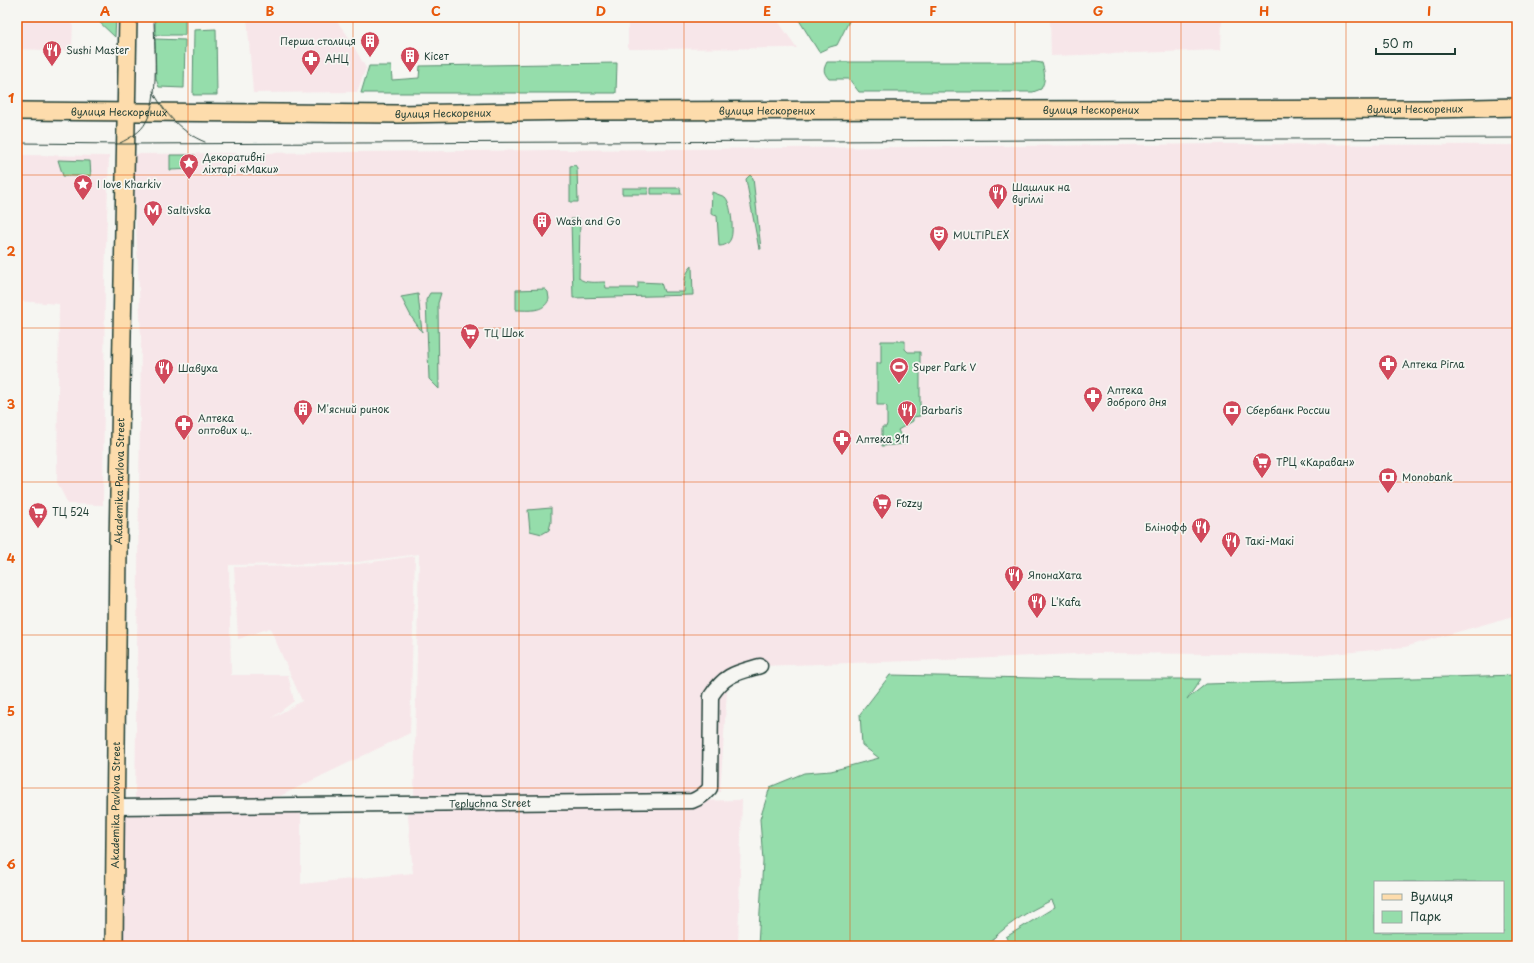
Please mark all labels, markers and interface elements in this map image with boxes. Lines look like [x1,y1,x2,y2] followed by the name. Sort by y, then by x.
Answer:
[100,1,110,20] text: A
[266,1,275,20] text: B
[431,1,441,20] text: C
[596,1,606,20] text: D
[763,1,771,20] text: E
[929,1,937,20] text: F
[1093,1,1103,20] text: G
[1259,1,1269,20] text: H
[1427,1,1431,20] text: I
[359,30,381,58] building icon: Перша столиця
[1376,30,1455,56] scale bar
[280,33,356,48] place label: Перша столиця
[1382,34,1413,52] text: 50 m
[41,39,63,67] restaurant icon: Sushi Master
[66,42,129,57] place label: Sushi Master
[399,45,421,73] building icon: Кісет
[300,48,322,76] pharmacy icon: АНЦ
[424,48,449,63] place label: Кісет
[325,51,349,66] place label: АНЦ
[8,88,14,107] text: 1
[1367,100,1464,116] street label: вулиця Нескорених
[719,102,816,118] street label: вулиця Нескорених
[1043,102,1140,117] street label: вулиця Нескорених
[71,103,168,119] street label: вулиця Нескорених
[395,104,492,121] street label: вулиця Нескорених
[202,149,279,176] place label: Декоративні ліхтарі «Маки»
[178,152,200,180] place icon: Декоративні ліхтарі «Маки»
[72,173,94,201] place icon: I love Kharkiv
[97,176,161,191] place label: I love Kharkiv
[1012,179,1071,206] place label: Шашлик на вугіллі
[987,182,1009,210] restaurant icon: Шашлик на вугіллі
[142,199,164,227] metro station icon: Saltivska
[167,202,211,217] place label: Saltivska
[531,210,553,238] building icon: Wash and Go
[556,213,621,228] place label: Wash and Go
[928,224,950,252] theatre icon: MULTIPLEX
[953,227,1010,242] place label: MULTIPLEX
[6,241,16,260] text: 2
[459,322,481,350] supermarket icon: ТЦ Шок
[484,325,524,340] place label: ТЦ Шок
[1377,353,1399,381] pharmacy icon: Аптека Рігла
[888,356,910,384] sports icon: Super Park V
[1402,356,1465,371] place label: Аптека Рігла
[153,357,175,385] restaurant icon: Шавуха
[913,359,976,374] place label: Super Park V
[178,360,219,375] place label: Шавуха
[1107,382,1167,409] place label: Аптека доброго дня
[1082,385,1104,413] pharmacy icon: Аптека доброго дня
[7,394,16,413] text: 3
[292,398,314,426] building icon: М'ясний ринок
[896,399,918,427] restaurant icon: Barbaris
[1221,399,1243,427] bank icon: Сбербанк России
[317,401,389,416] place label: М'ясний ринок
[921,402,963,417] place label: Barbaris
[1246,402,1330,417] place label: Сбербанк России
[198,410,252,437] place label: Аптека оптових ц‥
[173,413,195,441] pharmacy icon: Аптека оптових ц‥
[110,418,127,544] street label: Akademika Pavlova Street
[831,428,853,456] pharmacy icon: Аптека 911
[856,431,909,446] place label: Аптека 911
[1251,451,1273,479] supermarket icon: ТРЦ «Караван»
[1276,454,1355,469] place label: ТРЦ «Караван»
[1377,466,1399,494] bank icon: Monobank
[1402,469,1453,484] place label: Monobank
[871,492,893,520] supermarket icon: Fozzy
[896,495,922,511] place label: Fozzy
[27,501,49,529] supermarket icon: ТЦ 524
[52,504,90,519] place label: ТЦ 524
[1190,516,1212,544] restaurant icon: Блінофф
[1145,519,1187,534] place label: Блінофф
[1220,530,1242,558] restaurant icon: Такі-Макі
[1245,533,1294,548] place label: Такі-Макі
[7,548,16,567] text: 4
[1003,564,1025,592] restaurant icon: ЯпонаХата
[1028,567,1082,582] place label: ЯпонаХата
[1026,591,1048,619] restaurant icon: L'Kafa
[1051,594,1082,609] place label: L'Kafa
[7,701,15,720] text: 5
[107,742,123,868] street label: Akademika Pavlova Street
[449,795,531,811] street label: Teplychna Street
[6,854,16,873] text: 6
[1374,881,1504,933] legend
[1410,887,1453,905] text: Вулиця
[1410,907,1442,925] text: Парк

